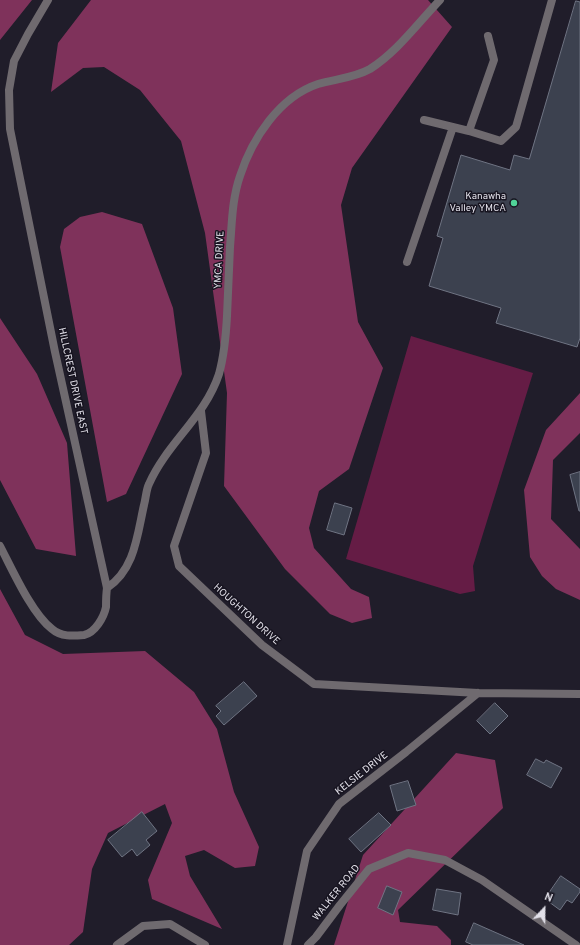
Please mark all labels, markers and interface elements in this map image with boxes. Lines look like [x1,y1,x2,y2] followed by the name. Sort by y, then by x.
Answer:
[450,191,506,214] place label: Kanawha Valley YMCA
[509,198,519,208] marker: Kanawha Valley YMCA
[212,231,228,289] street label: YMCA DRIVE
[55,327,89,435] street label: HILLCREST DRIVE EAST
[210,582,282,648] street label: HOUGHTON DRIVE
[333,750,391,798] street label: KELSIE DRIVE
[311,863,363,923] street label: WALKER ROAD
[524,889,564,929] north arrow
[542,890,555,906] text: N

